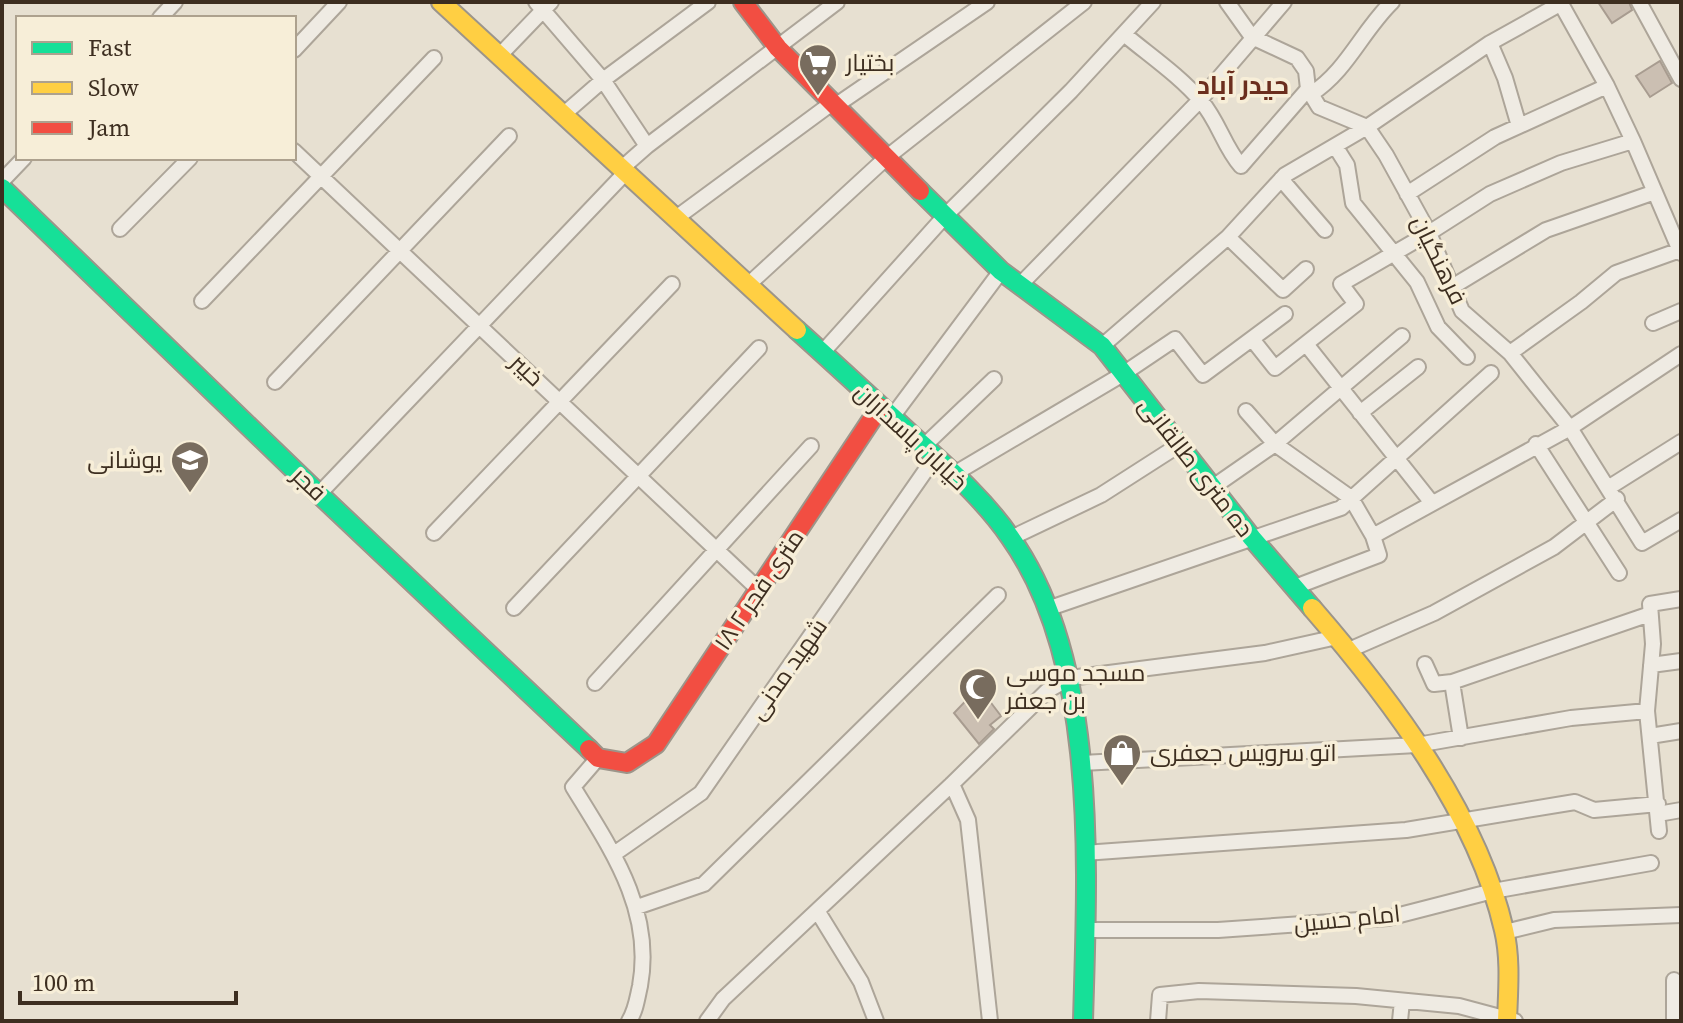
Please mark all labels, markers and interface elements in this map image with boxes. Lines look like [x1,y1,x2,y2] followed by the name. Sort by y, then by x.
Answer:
[16,16,296,160] legend
[88,31,132,64] text: Fast
[797,42,839,97] supermarket icon: بختیار
[844,46,894,79] place label: بختیار
[1197,67,1289,103] district label: حیدر آباد
[88,71,139,104] text: Slow
[87,111,130,144] text: Jam
[1404,210,1475,310] street label: فرهنگیان
[502,344,551,394] street label: خیبر
[847,375,975,498] street label: خیابان پاسداران
[1131,390,1262,544] street label: ده متری طالقانی
[169,439,211,494] school or university icon: یوشانی
[87,443,163,476] place label: یوشانی
[283,458,334,508] street label: فجر
[706,523,811,657] street label: ۱۸ متری فجر ۲
[741,611,835,726] street label: شهید مدنی
[1004,656,1145,717] place label: مسجد موسی بن جعفر
[957,666,999,721] mosque icon: مسجد موسی بن جعفر
[1101,732,1143,787] shop icon: اتو سرویس جعفری
[1150,736,1337,769] place label: اتو سرویس جعفری
[1292,896,1402,941] street label: امام حسین
[20,955,236,1005] scale bar
[32,966,95,999] text: 100 m

